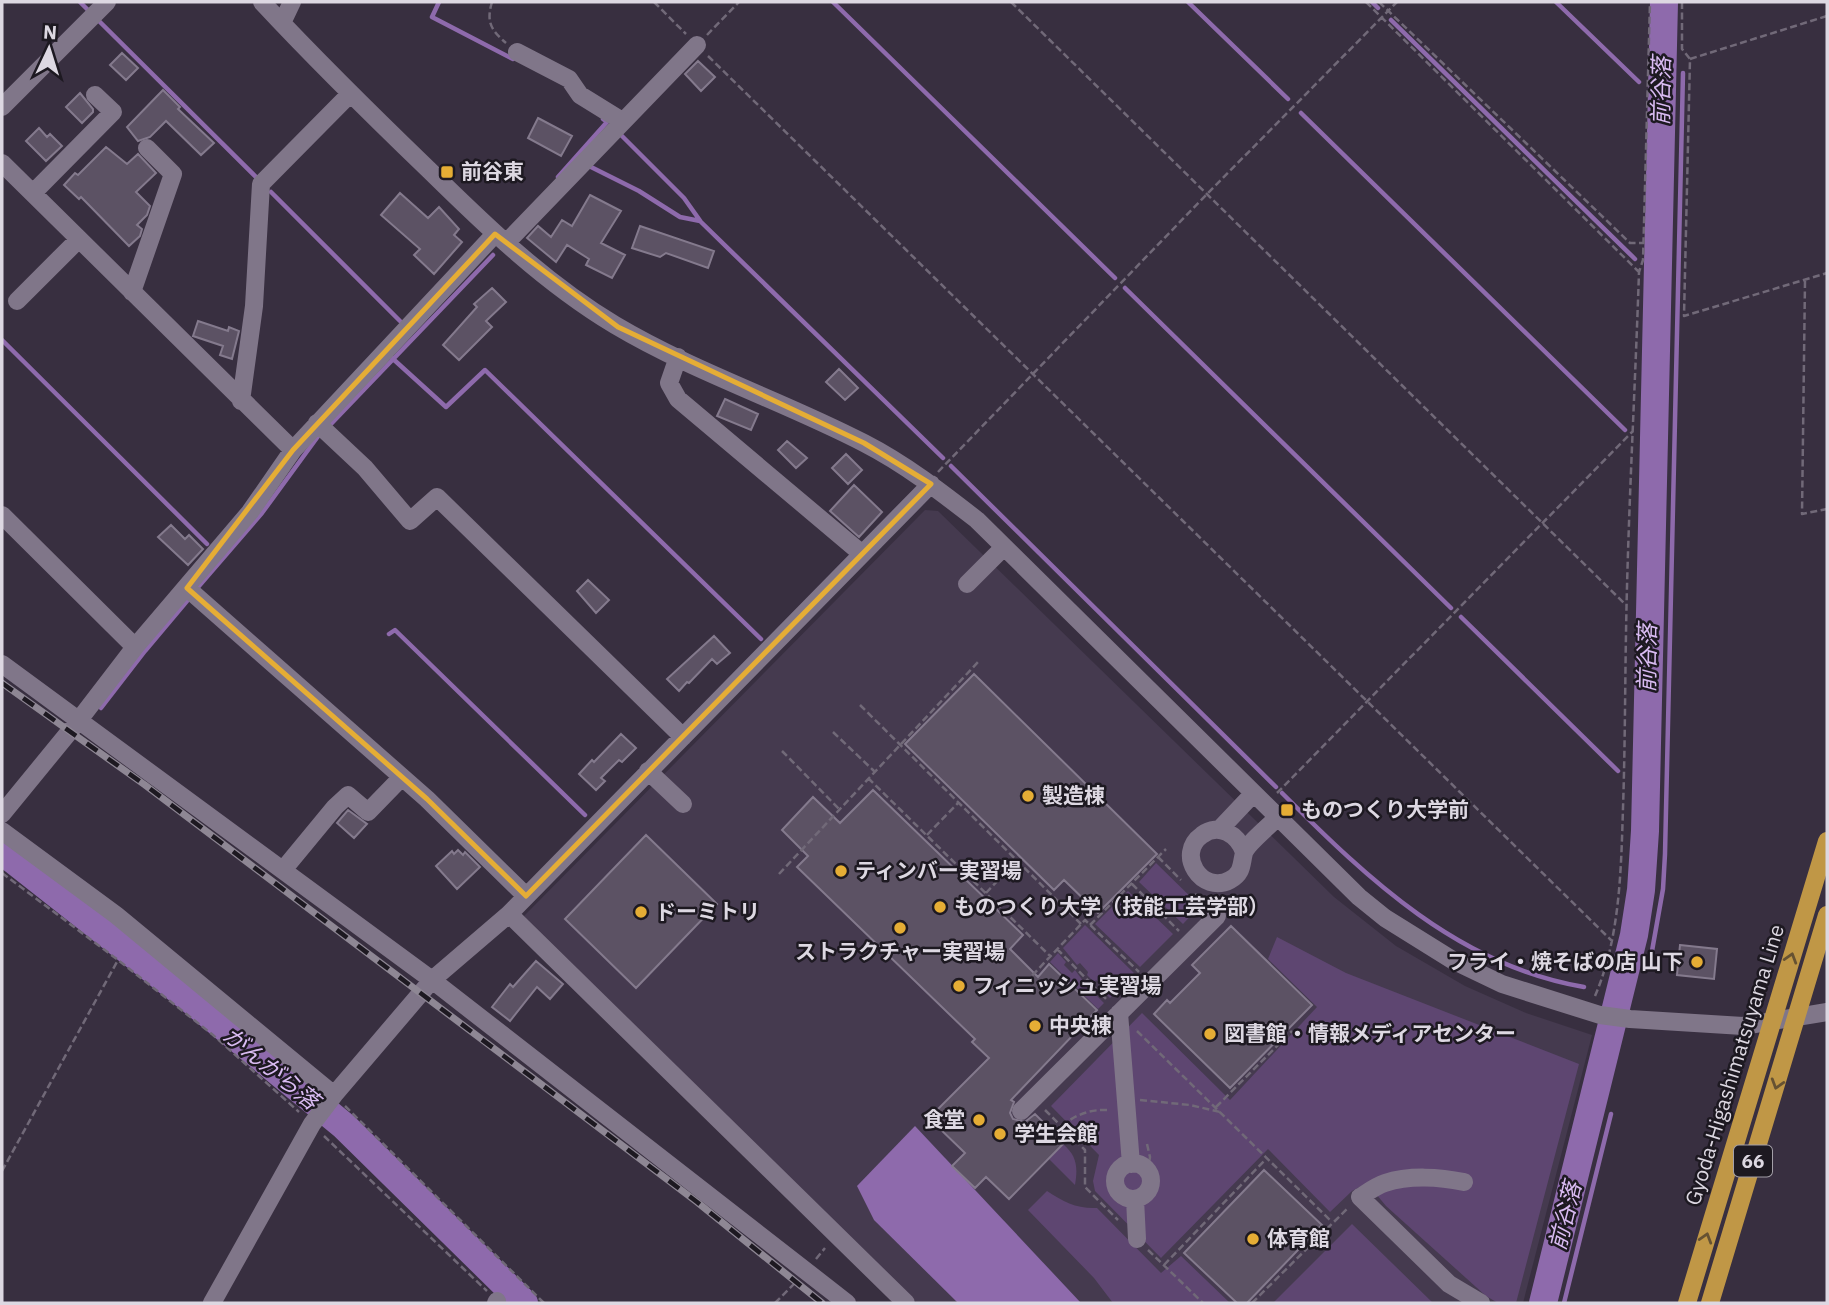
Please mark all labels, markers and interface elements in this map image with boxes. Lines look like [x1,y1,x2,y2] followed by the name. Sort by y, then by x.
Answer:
[14,14,84,84] north arrow
[42,20,58,44] text: N
[1644,52,1676,126] water label: 前谷落
[461,157,524,185] place label: 前谷東
[439,164,455,180] marker: 前谷東
[1630,619,1662,693] water label: 前谷落
[1042,781,1105,809] place label: 製造棟
[1020,788,1036,804] marker: 製造棟
[1301,795,1469,823] place label: ものつくり大学前
[1279,802,1295,818] marker: ものつくり大学前
[855,856,1022,884] place label: ティンバー実習場
[833,863,849,879] marker: ティンバー実習場
[954,892,1269,920] place label: ものつくり大学（技能工芸学部）
[655,897,760,925] place label: ドーミトリ
[932,899,948,915] marker: ものつくり大学（技能工芸学部）
[633,904,649,920] marker: ドーミトリ
[892,920,908,936] marker: ストラクチャー実習場
[1678,921,1790,1209] street label: Gyoda-Higashimatsuyama Line
[795,937,1005,965] place label: ストラクチャー実習場
[1447,947,1683,975] place label: フライ・焼そばの店 山下
[1783,952,1798,964] one-way arrow
[1689,954,1705,970] marker: フライ・焼そばの店 山下
[973,971,1162,999] place label: フィニッシュ実習場
[951,978,967,994] marker: フィニッシュ実習場
[1049,1011,1112,1039] place label: 中央棟
[1027,1018,1043,1034] marker: 中央棟
[218,1019,329,1118] water label: がんがら落
[1224,1019,1516,1047] place label: 図書館・情報メディアセンター
[1202,1026,1218,1042] marker: 図書館・情報メディアセンター
[1770,1077,1785,1089] one-way arrow
[923,1105,965,1133] place label: 食堂
[971,1112,987,1128] marker: 食堂
[1014,1119,1098,1147] place label: 学生会館
[992,1126,1008,1142] marker: 学生会館
[1734,1146,1772,1176] road number: 66
[1541,1175,1588,1253] water label: 前谷落
[1267,1224,1330,1252] place label: 体育館
[1245,1231,1261,1247] marker: 体育館
[1698,1232,1713,1244] one-way arrow

